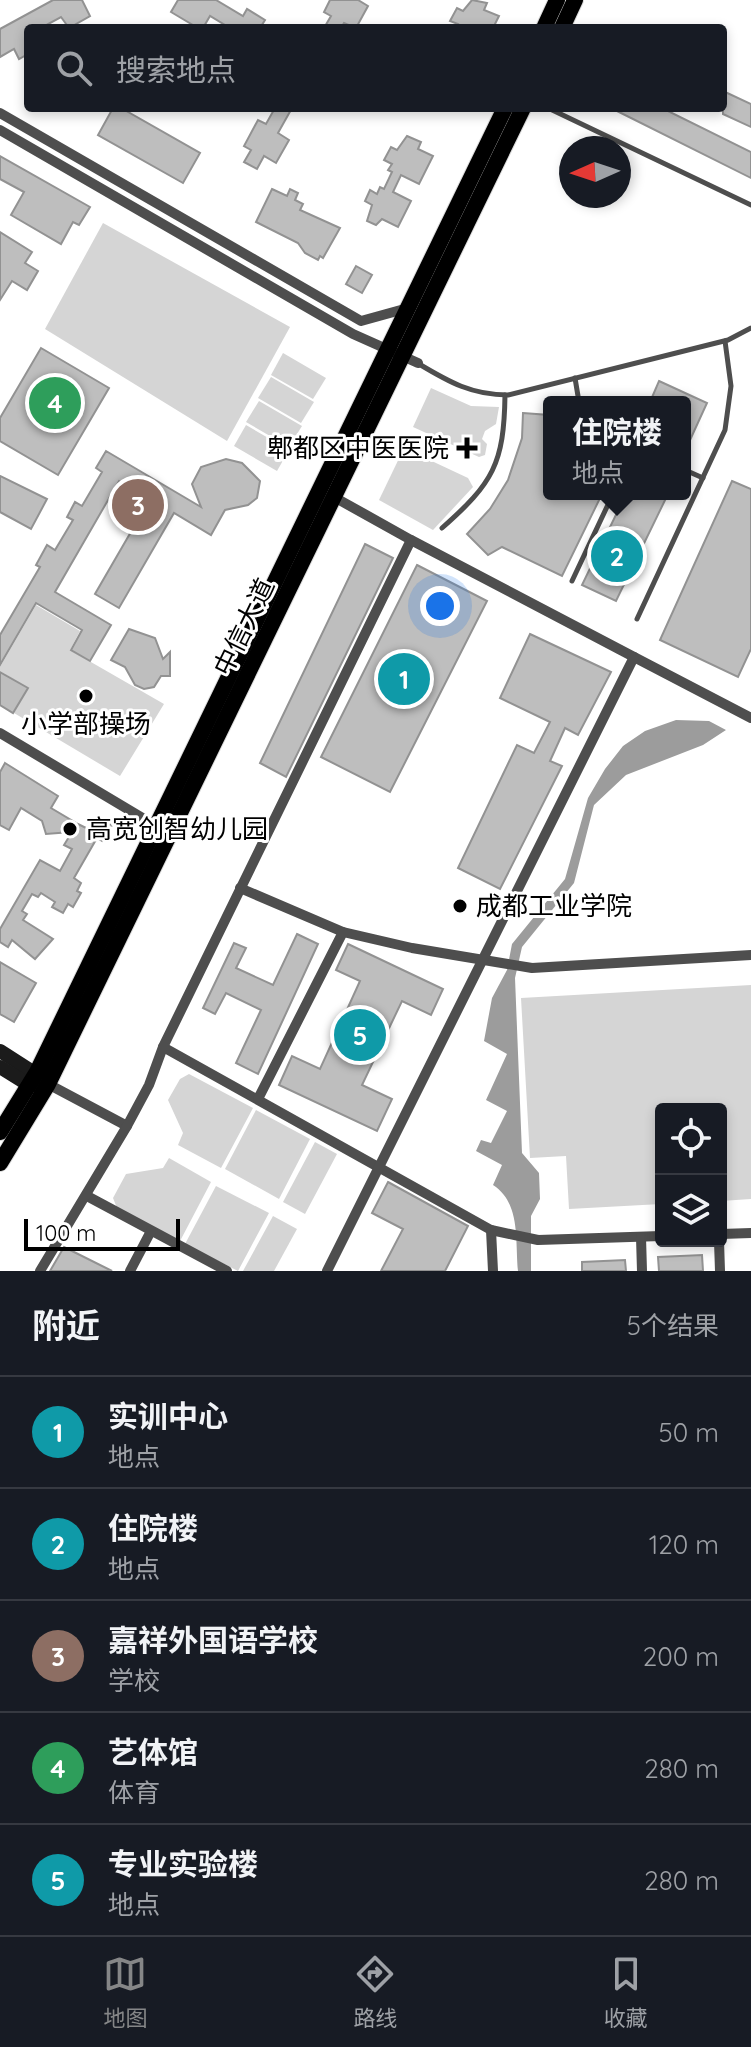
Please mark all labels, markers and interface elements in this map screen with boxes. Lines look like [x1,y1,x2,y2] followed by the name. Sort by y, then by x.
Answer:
[24,24,727,112] search box
[52,46,96,90] icon: search
[116,51,236,89] text: 搜索地点
[559,136,631,208] north arrow
[29,373,81,433] pin: 4
[543,396,691,500] popup
[572,413,662,451] text: 住院楼
[267,431,449,464] place label: 郫都区中医医院
[456,437,478,459] marker: 郫都区中医医院
[572,456,624,489] text: 地点
[112,475,164,535] pin: 3
[591,526,643,586] pin: 2
[206,573,281,681] street label: 中信大道
[420,586,460,626] your location
[378,649,430,709] pin: 1
[77,687,95,705] marker: 小学部操场
[21,707,151,740] place label: 小学部操场
[86,812,268,845] place label: 高宽创智幼儿园
[61,820,79,838] marker: 高宽创智幼儿园
[476,889,632,922] place label: 成都工业学院
[451,897,469,915] marker: 成都工业学院
[334,1005,386,1065] pin: 5
[655,1103,727,1247] map controls
[655,1103,727,1175] button: locate
[655,1175,727,1247] button: layers
[24,1215,180,1251] scale bar
[36,1219,96,1247] text: 100 m
[32,1304,100,1347] text: 附近
[627,1309,719,1342] text: 5个结果
[108,1397,228,1435] text: 实训中心
[53,1416,63,1449] text: 1
[659,1416,719,1449] text: 50 m
[108,1440,160,1473] text: 地点
[108,1509,198,1547] text: 住院楼
[51,1528,65,1561] text: 2
[649,1528,719,1561] text: 120 m
[108,1552,160,1585] text: 地点
[108,1621,318,1659] text: 嘉祥外国语学校
[51,1640,65,1673] text: 3
[643,1640,719,1673] text: 200 m
[108,1664,160,1697] text: 学校
[108,1733,198,1771] text: 艺体馆
[50,1752,66,1785] text: 4
[644,1752,719,1785] text: 280 m
[108,1776,160,1809] text: 体育
[108,1845,258,1883] text: 专业实验楼
[51,1864,65,1897] text: 5
[644,1864,719,1897] text: 280 m
[108,1888,160,1921] text: 地点
[103,1952,147,2032] tab: 地图
[353,1952,398,2032] tab: 路线
[604,1952,648,2032] tab: 收藏

